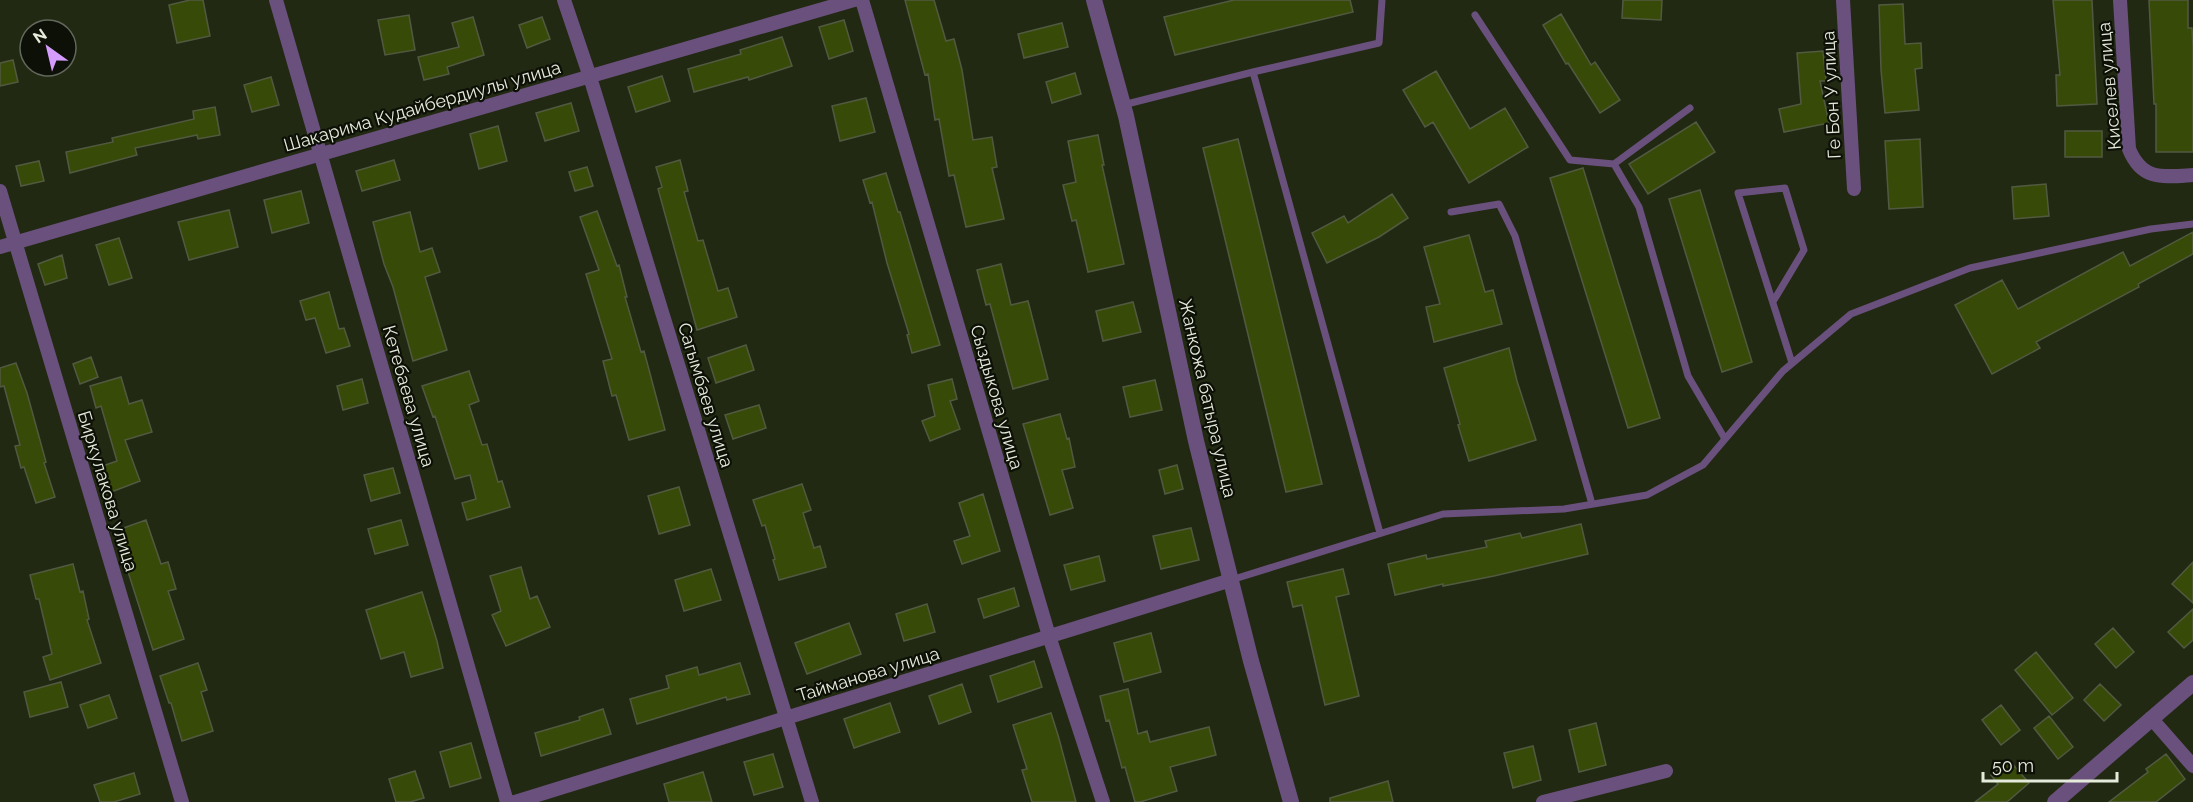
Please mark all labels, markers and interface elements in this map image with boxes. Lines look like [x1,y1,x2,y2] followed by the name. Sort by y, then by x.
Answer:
[18,18,78,78] north arrow
[2093,21,2125,151] street label: Киселев улица
[30,25,50,47] text: N
[1817,30,1845,160] street label: Ге Бон У улица
[281,56,563,156] street label: Шакарима Кудайбердиулы улица
[1175,296,1241,500] street label: Жанкожа батыра улица
[674,320,738,470] street label: Сагымбаев улица
[966,322,1028,472] street label: Сыздыкова улица
[379,323,439,469] street label: Кетебаева улица
[74,408,142,574] street label: Биркулакова улица
[794,642,942,706] street label: Тайманова улица
[1983,745,2116,783] scale bar
[1992,755,2034,776] text: 50 m

